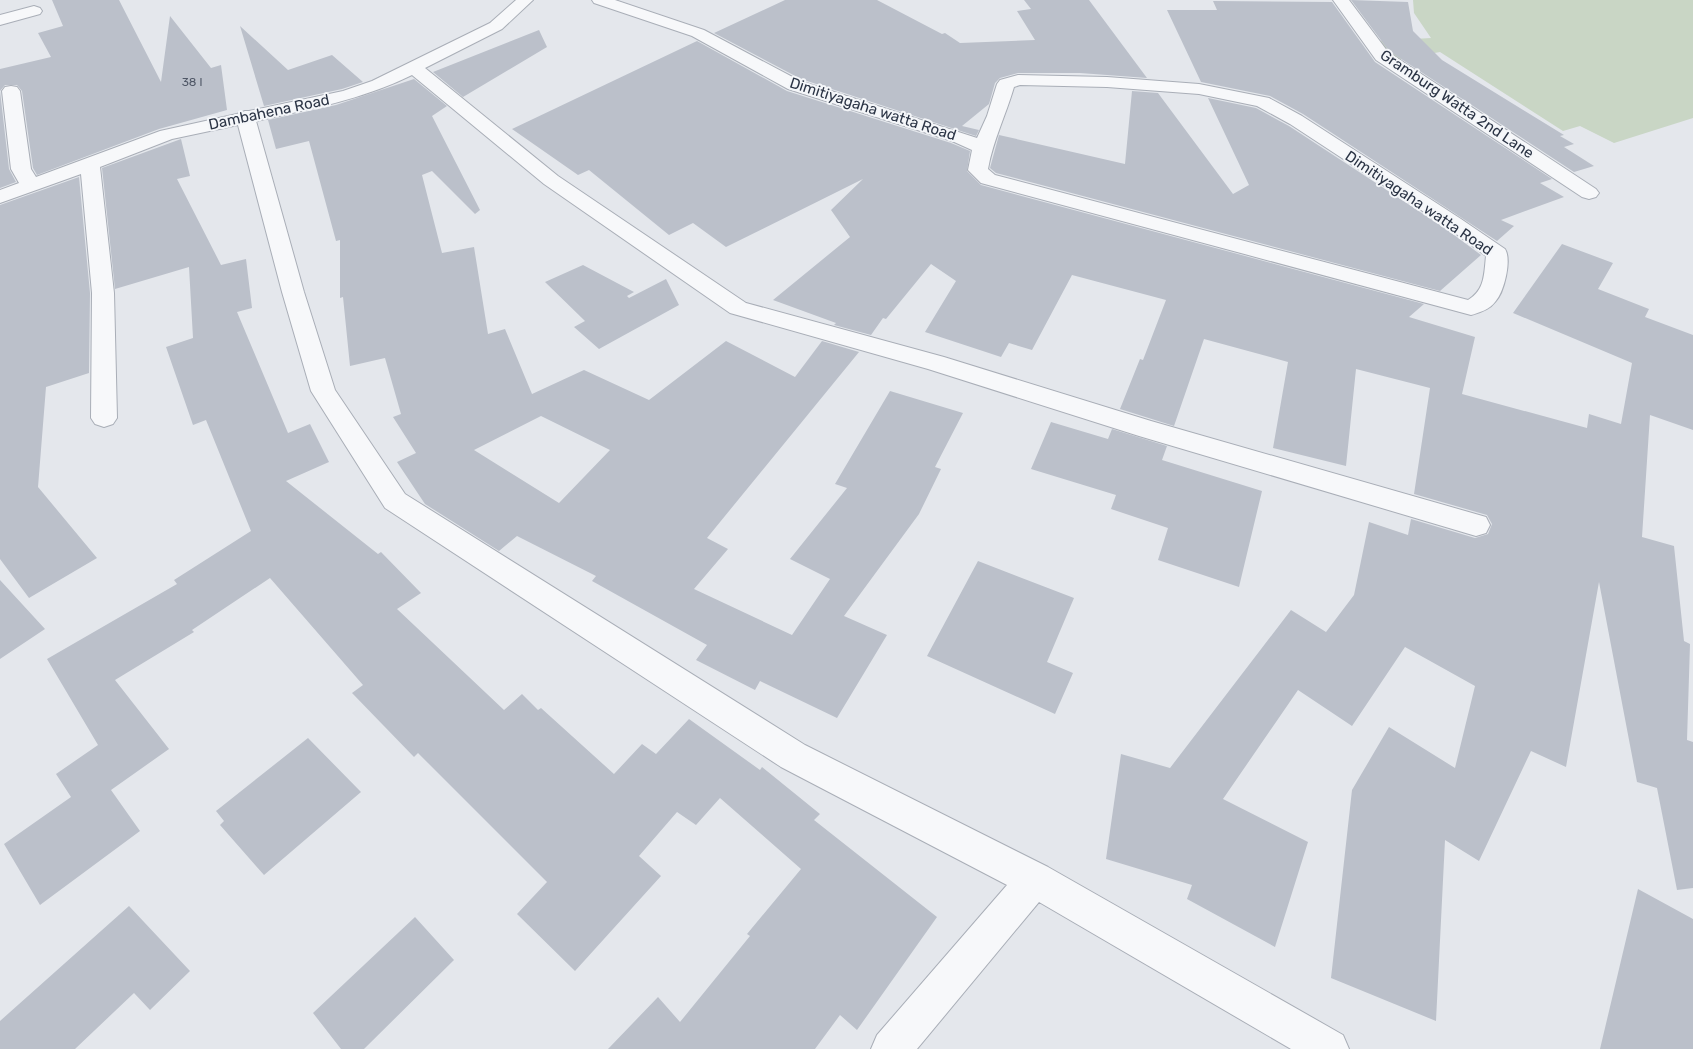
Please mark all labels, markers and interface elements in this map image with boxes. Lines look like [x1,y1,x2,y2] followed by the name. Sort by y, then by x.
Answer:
[1377,46,1537,162] street label: Gramburg Watta 2nd Lane
[788,74,958,144] street label: Dimitiyagaha watta Road
[182,75,202,89] house number: 38 l
[207,90,331,134] street label: Dambahena Road
[1342,147,1496,259] street label: Dimitiyagaha watta Road

